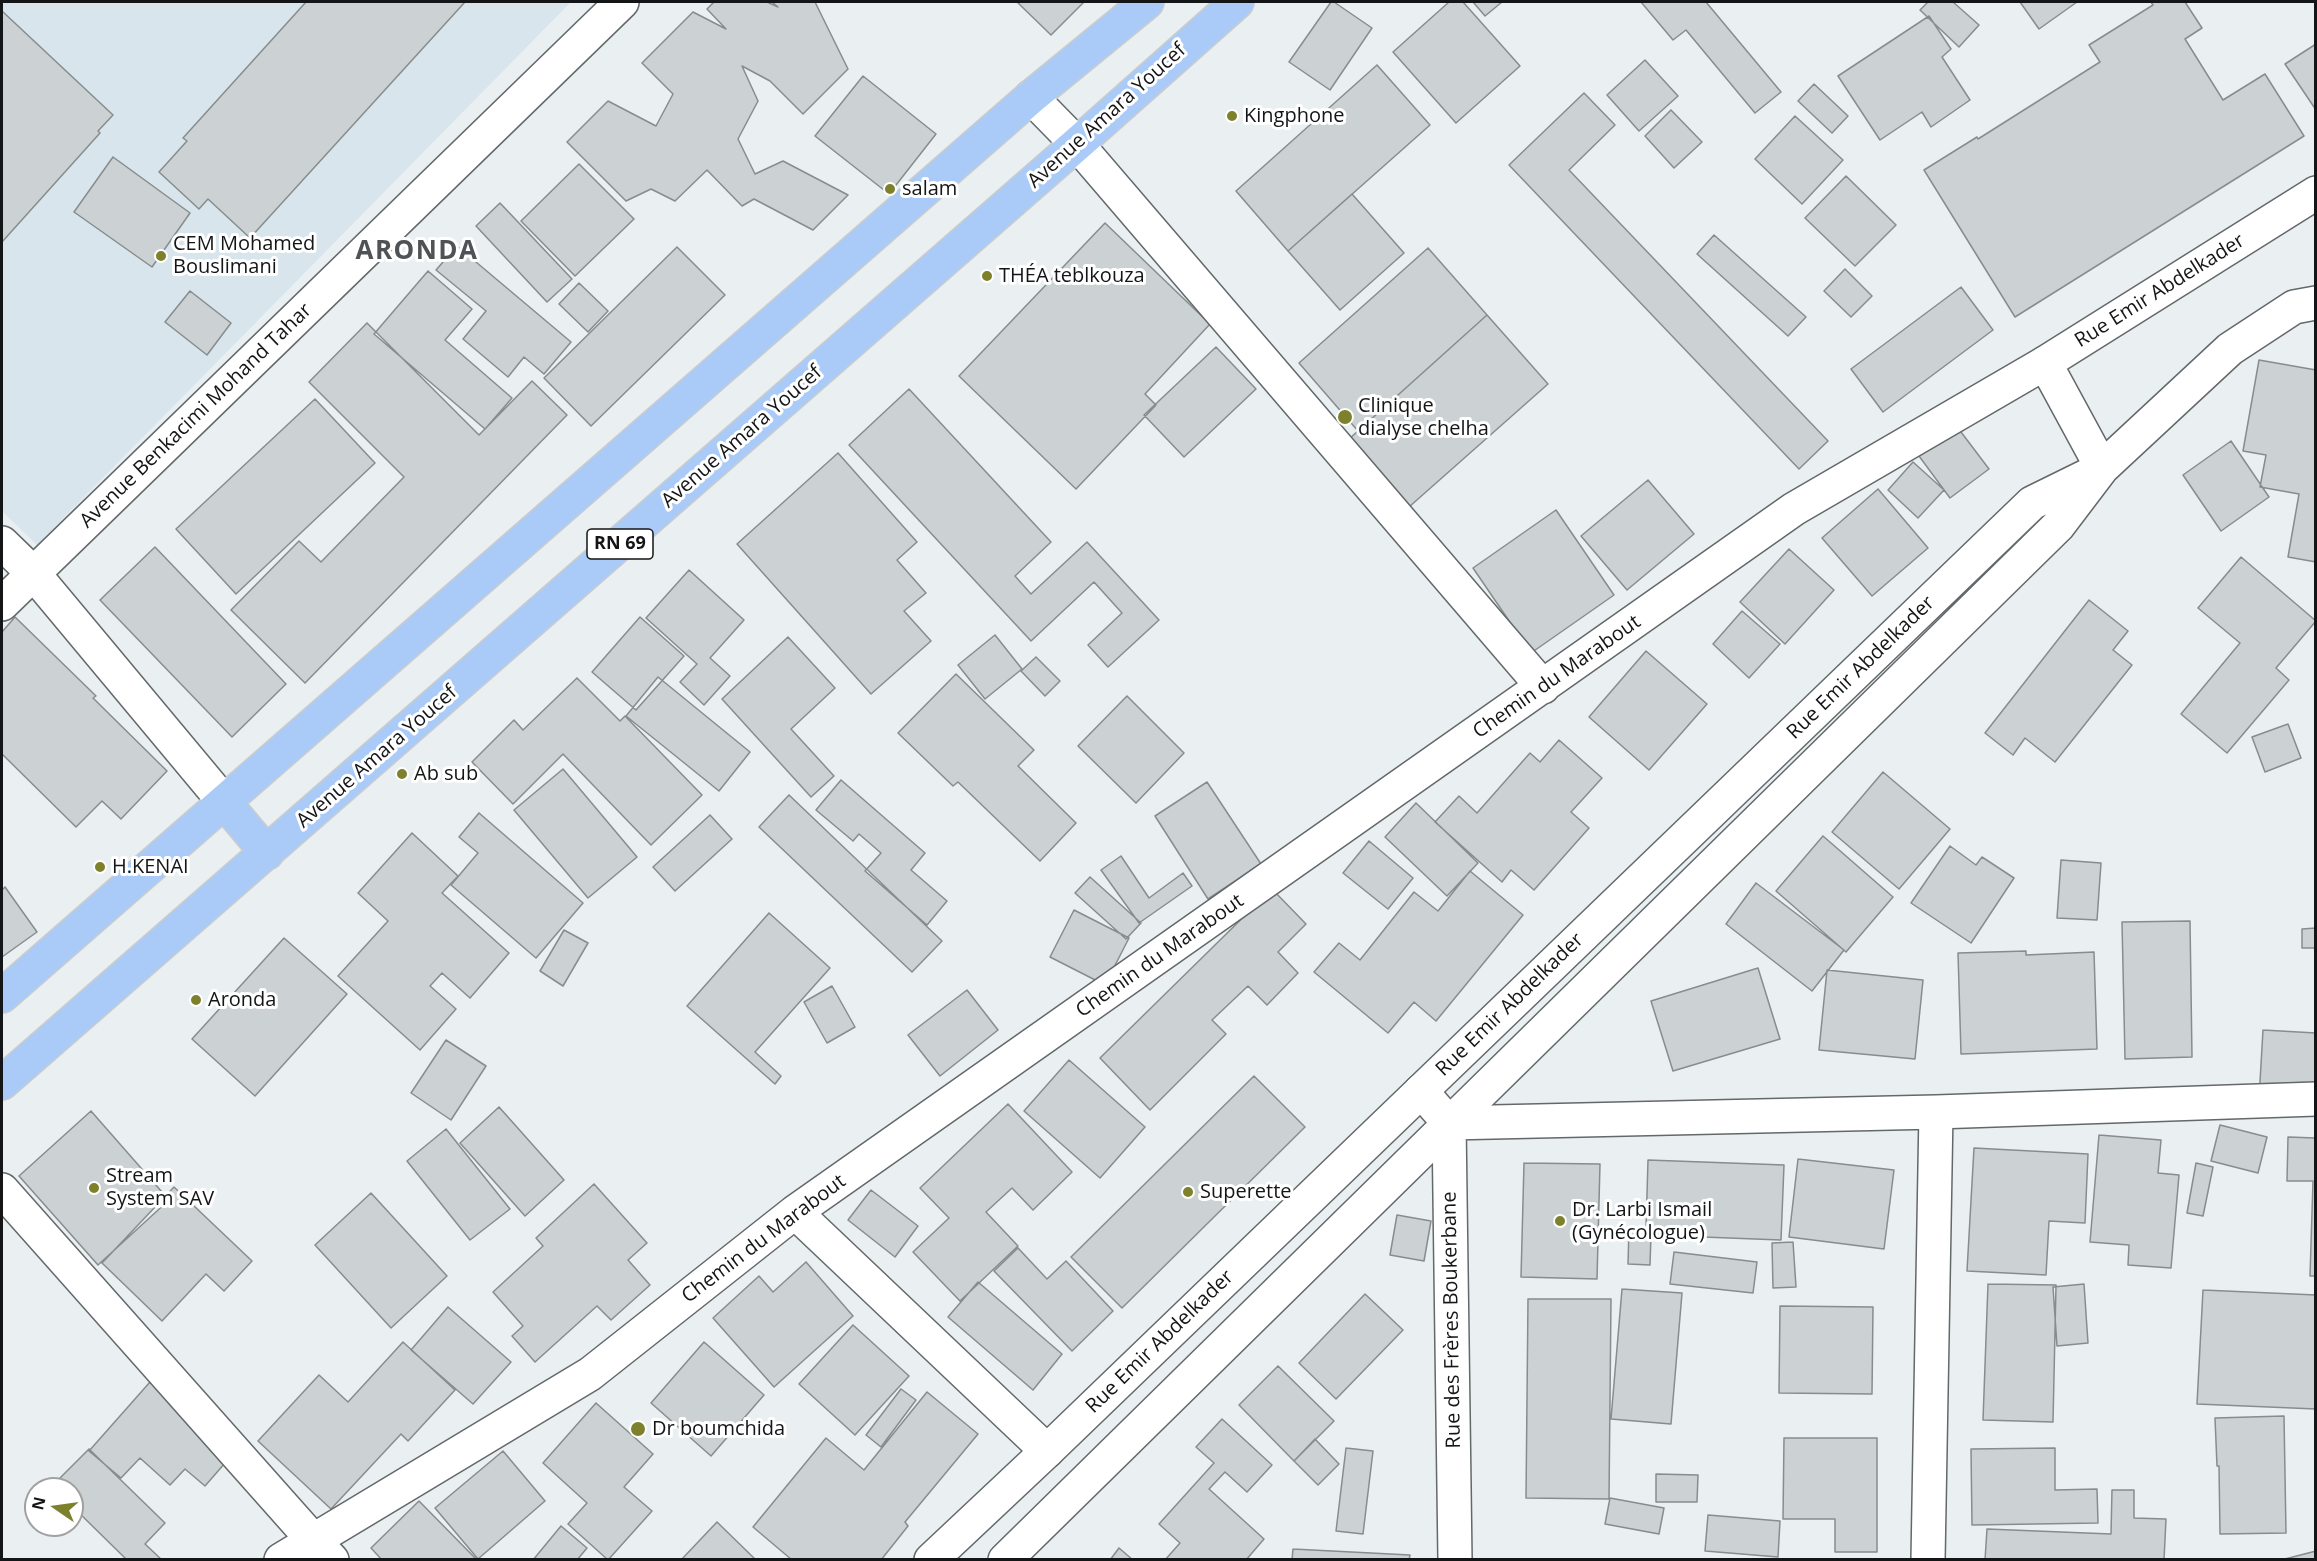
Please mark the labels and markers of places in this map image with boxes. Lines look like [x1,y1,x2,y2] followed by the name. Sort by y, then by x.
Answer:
[1244,104,1344,128] place label: Kingphone
[1225,109,1239,123] marker: Kingphone
[902,177,957,201] place label: salam
[883,182,897,196] marker: salam
[173,232,315,279] place label: CEM Mohamed Bouslimani
[154,249,168,263] marker: CEM Mohamed Bouslimani
[999,264,1145,288] place label: THÉA teblkouza
[980,269,994,283] marker: THÉA teblkouza
[1358,394,1489,441] place label: Clinique dialyse chelha
[1336,408,1354,426] marker: Clinique dialyse chelha
[414,762,478,786] place label: Ab sub
[395,767,409,781] marker: Ab sub
[112,855,189,879] place label: H.KENAI
[93,860,107,874] marker: H.KENAI
[208,988,276,1012] place label: Aronda
[189,993,203,1007] marker: Aronda
[106,1164,214,1211] place label: Stream System SAV
[1200,1180,1292,1204] place label: Superette
[87,1181,101,1195] marker: Stream System SAV
[1181,1185,1195,1199] marker: Superette
[1572,1198,1712,1245] place label: Dr. Larbi Ismail (Gynécologue)
[1553,1214,1567,1228] marker: Dr. Larbi Ismail (Gynécologue)
[652,1417,785,1441] place label: Dr boumchida
[629,1420,647,1438] marker: Dr boumchida

